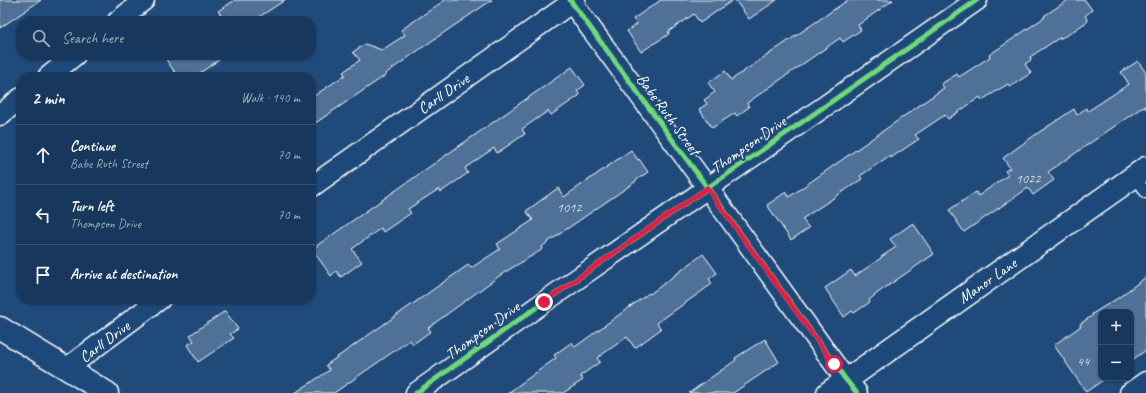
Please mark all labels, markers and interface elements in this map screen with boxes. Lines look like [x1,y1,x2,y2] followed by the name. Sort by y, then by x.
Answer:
[16,16,316,60] search box
[30,27,52,49] icon: search
[62,29,123,48] text: Search here
[414,68,475,119] street label: Carll Drive
[632,70,706,161] street label: Babe Ruth Street
[32,88,65,109] text: 2 min
[241,90,300,106] text: Walk · 140 m
[707,111,792,178] street label: Thompson Drive
[70,137,115,156] text: Continue
[32,144,54,166] icon: ahead
[278,147,300,163] text: 70 m
[70,156,148,172] text: Babe Ruth Street
[1015,170,1042,187] house number: 1022
[70,197,113,216] text: Turn left
[556,199,583,216] house number: 1012
[32,204,54,226] icon: left
[278,207,300,223] text: 70 m
[70,216,141,232] text: Thompson Drive
[954,252,1022,308] street label: Manor Lane
[32,264,54,286] icon: arrive
[70,265,177,284] text: Arrive at destination
[535,293,553,311] route end
[441,296,525,365] street label: Thompson Drive
[1098,309,1134,381] map controls
[1098,309,1134,345] button: +
[75,315,135,367] street label: Carll Drive
[1098,345,1134,381] button: −
[1077,353,1091,370] house number: 44
[825,355,843,373] route start

